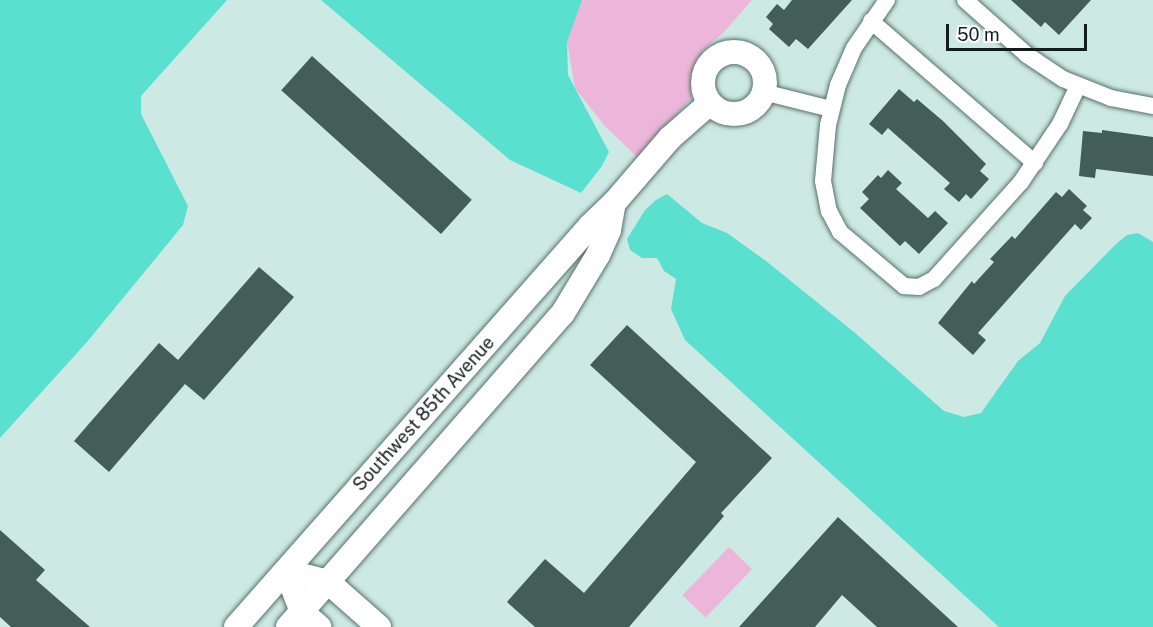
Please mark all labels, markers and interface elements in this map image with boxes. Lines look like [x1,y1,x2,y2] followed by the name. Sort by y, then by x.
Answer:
[949,12,1090,50] scale bar
[957,24,1000,45] text: 50 m
[349,332,499,496] street label: Southwest 85th Avenue

